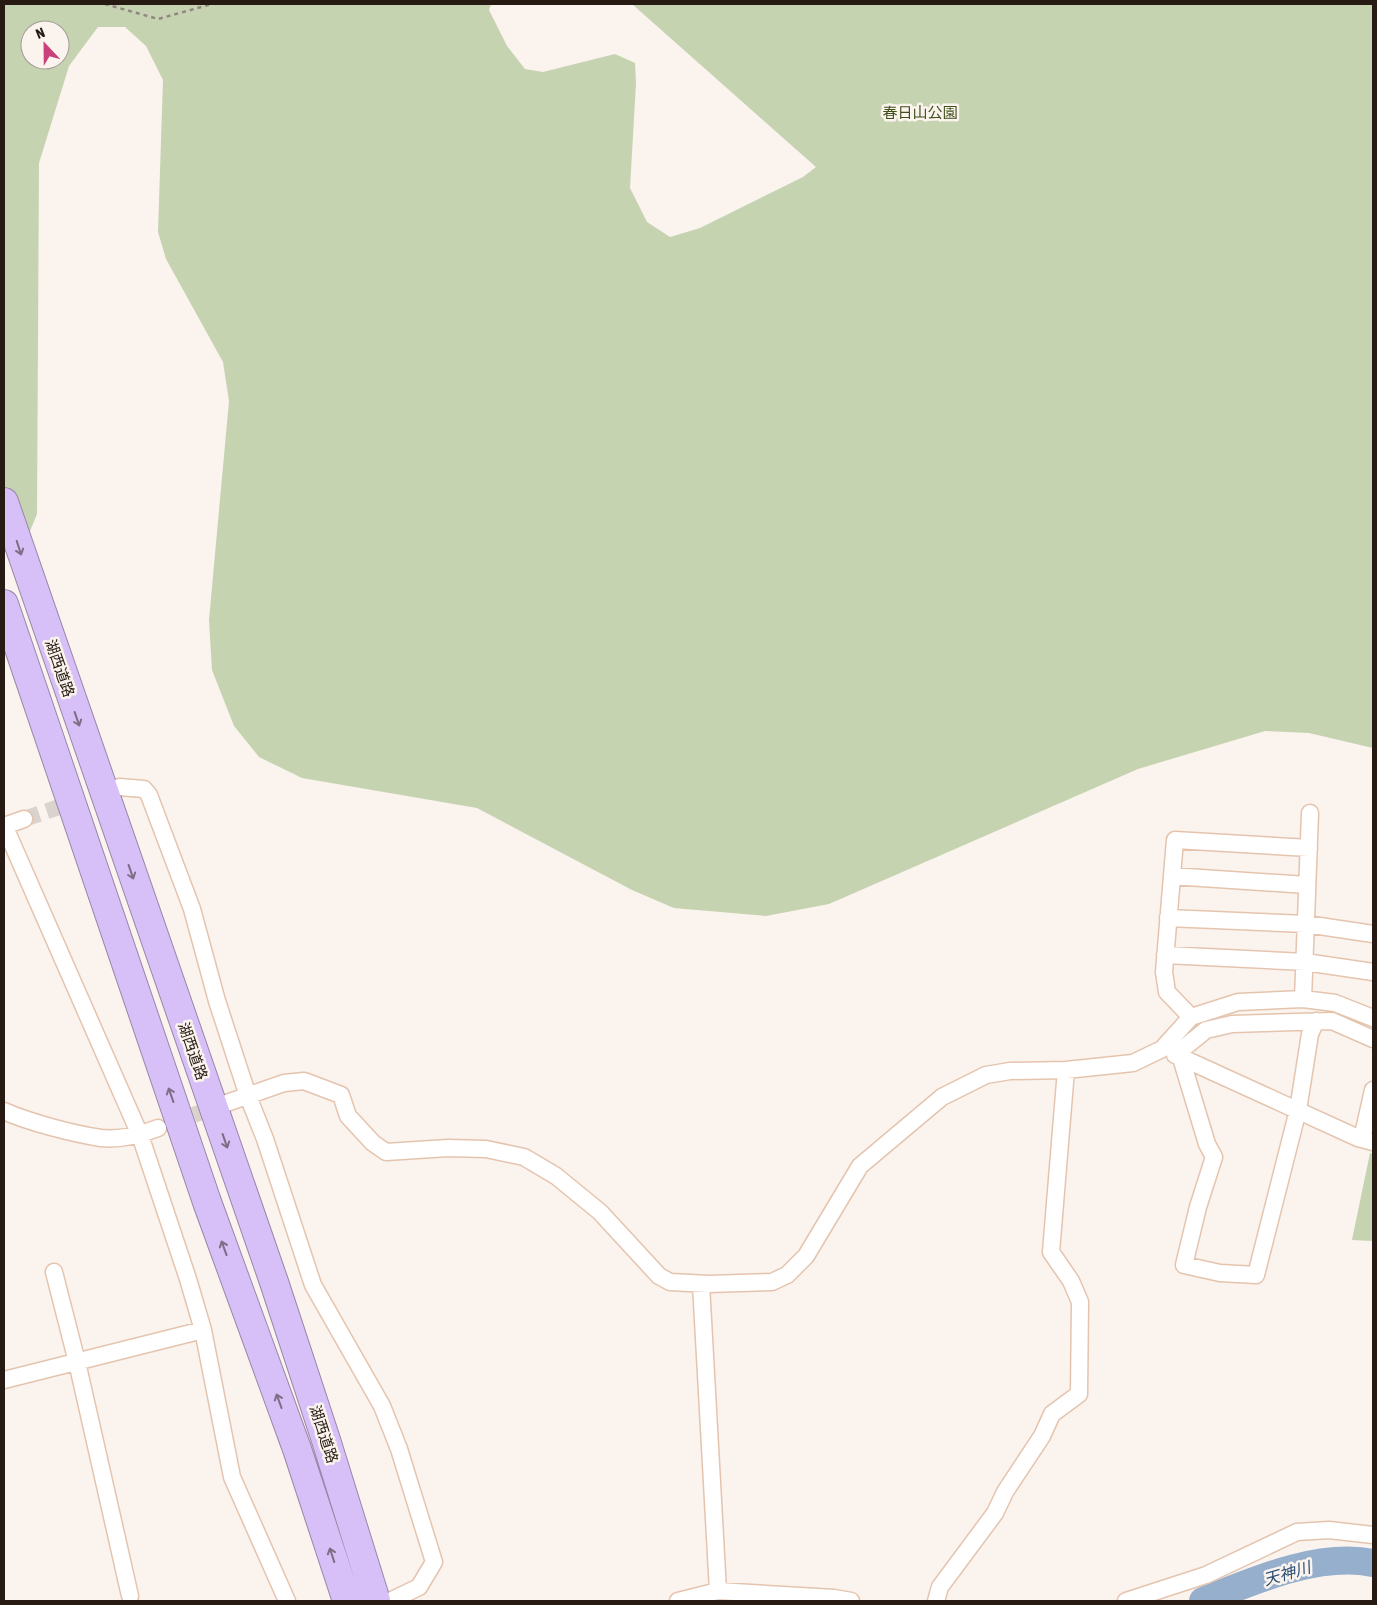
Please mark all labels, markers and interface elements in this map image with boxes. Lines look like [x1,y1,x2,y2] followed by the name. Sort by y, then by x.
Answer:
[20,20,70,70] north arrow
[33,24,47,42] text: N
[882,104,958,121] park label: 春日山公園
[15,540,24,556] one-way arrow
[42,637,78,699] street label: 湖西道路
[73,710,83,726] one-way arrow
[127,864,136,879] one-way arrow
[175,1020,211,1082] street label: 湖西道路
[166,1087,175,1103] one-way arrow
[221,1133,230,1149] one-way arrow
[219,1241,228,1257] one-way arrow
[274,1394,283,1409] one-way arrow
[307,1403,341,1465] street label: 湖西道路
[326,1547,336,1563] one-way arrow
[1261,1557,1314,1588] water label: 天神川

